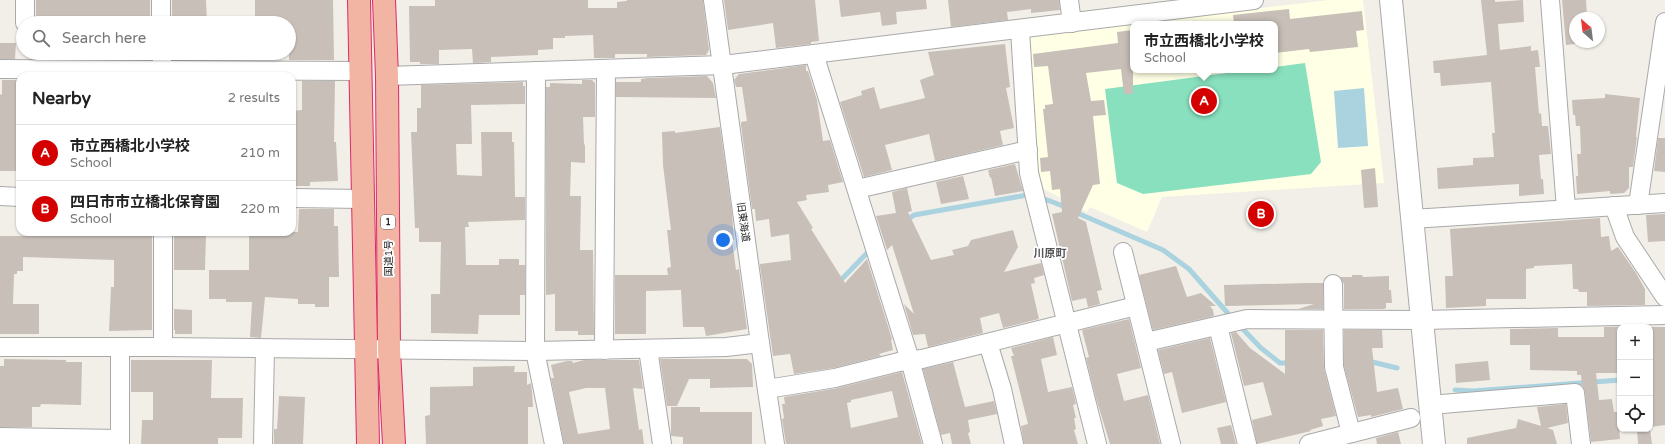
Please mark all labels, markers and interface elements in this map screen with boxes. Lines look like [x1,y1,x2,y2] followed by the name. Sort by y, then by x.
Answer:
[1569,12,1605,48] north arrow
[16,16,296,60] search box
[1130,21,1278,73] popup
[30,27,52,49] icon: search
[62,29,146,47] text: Search here
[1144,32,1264,50] text: 市立西橋北小学校
[1144,50,1186,66] text: School
[1191,86,1217,116] pin: A
[32,88,91,109] text: Nearby
[228,90,280,106] text: 2 results
[70,137,190,155] text: 市立西橋北小学校
[40,145,50,161] text: A
[240,145,280,161] text: 210 m
[70,155,112,171] text: School
[70,193,220,211] text: 四日市市立橋北保育園
[1248,199,1274,229] pin: B
[40,201,50,217] text: B
[240,201,280,217] text: 220 m
[734,201,752,243] street label: 旧東海道
[70,211,112,227] text: School
[381,215,395,229] road number: 1
[713,230,733,250] your location
[383,240,395,276] street label: 国道1号
[1034,247,1067,260] district label: 川原町
[1617,324,1653,432] map controls
[1617,324,1653,360] button: +
[1617,360,1653,396] button: −
[1617,396,1653,432] button: locate

